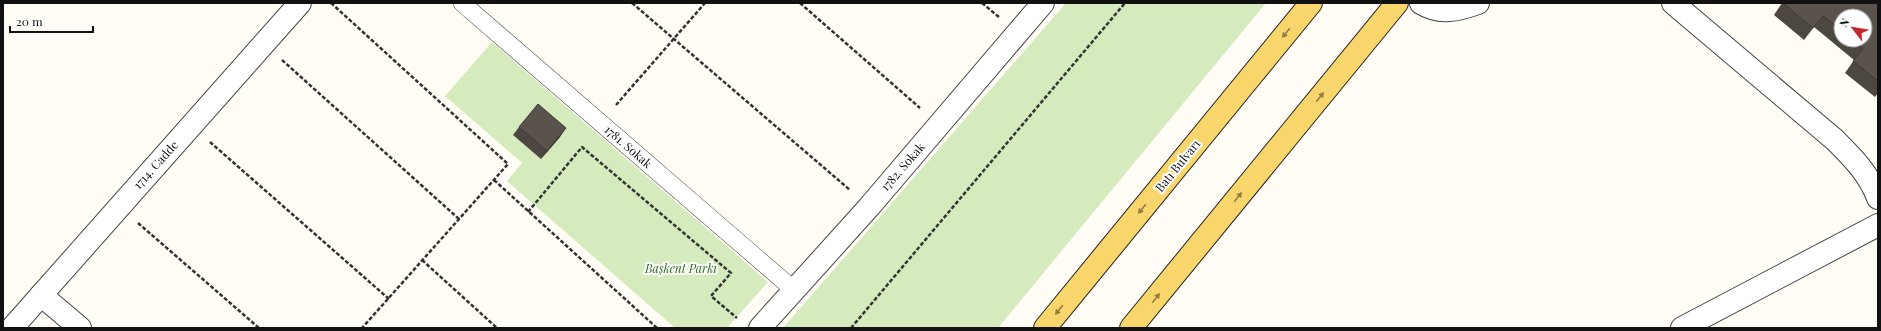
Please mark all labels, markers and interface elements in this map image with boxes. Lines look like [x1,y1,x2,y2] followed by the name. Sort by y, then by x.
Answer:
[10,8,93,34] scale bar
[1833,8,1873,48] north arrow
[16,13,43,29] text: 20 m
[1836,15,1853,30] text: N
[1282,28,1291,39] one-way arrow
[1316,91,1325,102] one-way arrow
[602,121,656,172] street label: 1781. Sokak
[1151,136,1203,195] street label: Batı Bulvarı
[129,137,181,192] street label: 1714. Cadde
[877,138,928,194] street label: 1782. Sokak
[1234,192,1242,203] one-way arrow
[1137,204,1146,215] one-way arrow
[644,260,717,276] park label: Başkent Parkı
[1151,292,1160,303] one-way arrow
[1055,305,1064,315] one-way arrow

